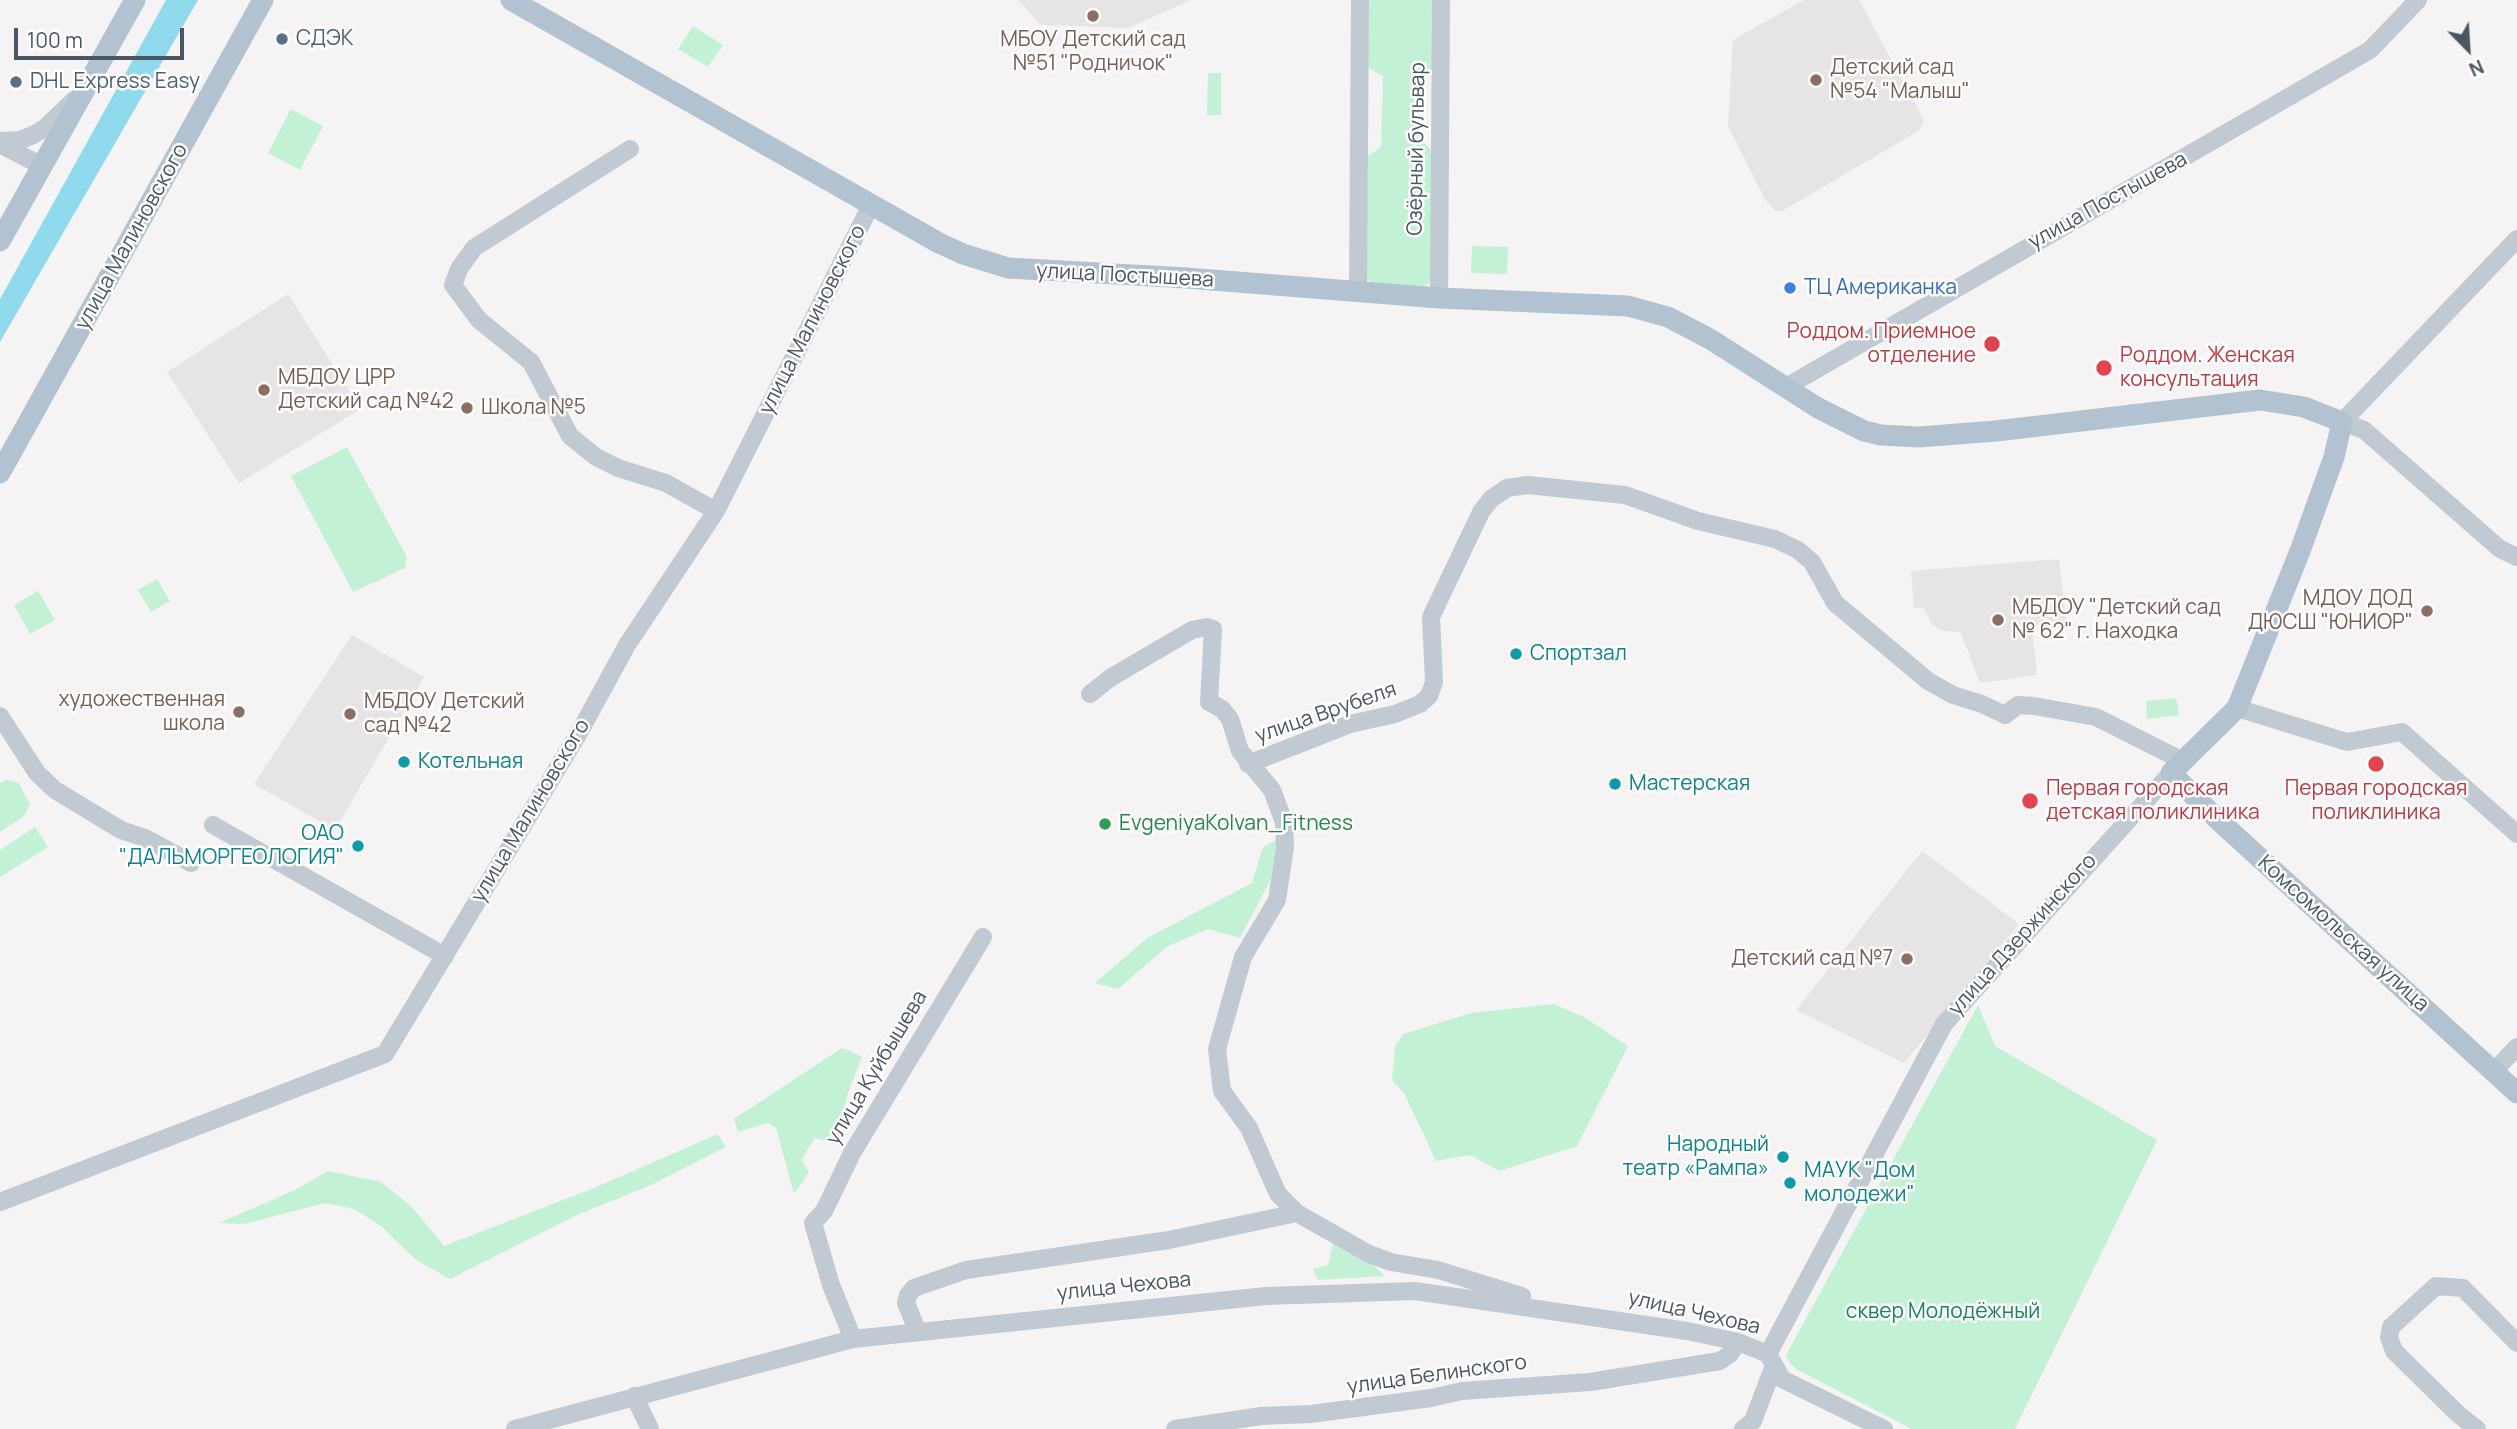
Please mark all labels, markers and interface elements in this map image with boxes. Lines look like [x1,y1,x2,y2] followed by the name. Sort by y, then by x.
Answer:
[1085,8,1101,24] marker: МБОУ Детский сад №51 "Родничок"
[18,14,187,58] scale bar
[2433,14,2503,84] north arrow
[27,26,83,54] text: 100 m
[296,26,353,52] place label: СДЭК
[1000,27,1186,77] place label: МБОУ Детский сад №51 "Родничок"
[274,31,290,47] marker: СДЭК
[2465,54,2488,83] text: N
[1830,55,1970,105] place label: Детский сад №54 "Малыш"
[1403,62,1431,236] street label: Озёрный бульвар
[30,69,200,95] place label: DHL Express Easy
[1808,72,1824,88] marker: Детский сад №54 "Малыш"
[8,74,24,90] marker: DHL Express Easy
[70,139,194,335] street label: улица Малиновского
[2024,147,2192,255] street label: улица Постышева
[754,221,872,419] street label: улица Малиновского
[1036,259,1214,293] street label: улица Постышева
[1804,275,1957,301] place label: ТЦ Американка
[1782,280,1798,296] marker: ТЦ Американка
[1787,319,1976,369] place label: Роддом. Приемное отделение
[1982,334,2002,354] marker: Роддом. Приемное отделение
[2120,343,2295,393] place label: Роддом. Женская консультация
[2094,358,2114,378] marker: Роддом. Женская консультация
[278,365,454,415] place label: МБДОУ ЦРР Детский сад №42
[256,382,272,398] marker: МБДОУ ЦРР Детский сад №42
[481,395,586,421] place label: Школа №5
[459,400,475,416] marker: Школа №5
[2248,586,2413,636] place label: МДОУ ДОД ДЮСШ "ЮНИОР"
[2012,595,2221,645] place label: МБДОУ "Детский сад № 62" г. Находка
[2419,603,2435,619] marker: МДОУ ДОД ДЮСШ "ЮНИОР"
[1990,612,2006,628] marker: МБДОУ "Детский сад № 62" г. Находка
[1530,641,1627,667] place label: Спортзал
[1508,646,1524,662] marker: Спортзал
[1252,677,1400,749] street label: улица Врубеля
[58,687,225,737] place label: художественная школа
[364,689,525,739] place label: МБДОУ Детский сад №42
[231,704,247,720] marker: художественная школа
[342,706,358,722] marker: МБДОУ Детский сад №42
[466,715,596,907] street label: улица Малиновского
[418,749,523,775] place label: Котельная
[396,754,412,770] marker: Котельная
[2366,754,2386,774] marker: Первая городская поликлиника
[1629,771,1750,797] place label: Мастерская
[1607,776,1623,792] marker: Мастерская
[2046,776,2260,826] place label: Первая городская детская поликлиника
[2285,776,2467,826] place label: Первая городская поликлиника
[2020,791,2040,811] marker: Первая городская детская поликлиника
[1119,811,1353,837] place label: EvgeniyaKolvan_Fitness
[1097,816,1113,832] marker: EvgeniyaKolvan_Fitness
[119,821,344,871] place label: ОАО "ДАЛЬМОРГЕОЛОГИЯ"
[350,838,366,854] marker: ОАО "ДАЛЬМОРГЕОЛОГИЯ"
[1944,849,2102,1021] street label: улица Дзержинского
[2252,851,2434,1017] street label: Комсомольская улица
[1731,946,1893,972] place label: Детский сад №7
[1899,951,1915,967] marker: Детский сад №7
[821,986,933,1150] street label: улица Куйбышева
[1622,1132,1769,1182] place label: Народный театр «Рампа»
[1775,1149,1791,1165] marker: Народный театр «Рампа»
[1804,1158,1915,1208] place label: МАУК "Дом молодежи"
[1782,1175,1798,1191] marker: МАУК "Дом молодежи"
[1056,1267,1192,1307] street label: улица Чехова
[1625,1286,1763,1340] street label: улица Чехова
[1846,1299,2040,1325] park label: сквер Молодёжный
[1346,1350,1528,1400] street label: улица Белинского

